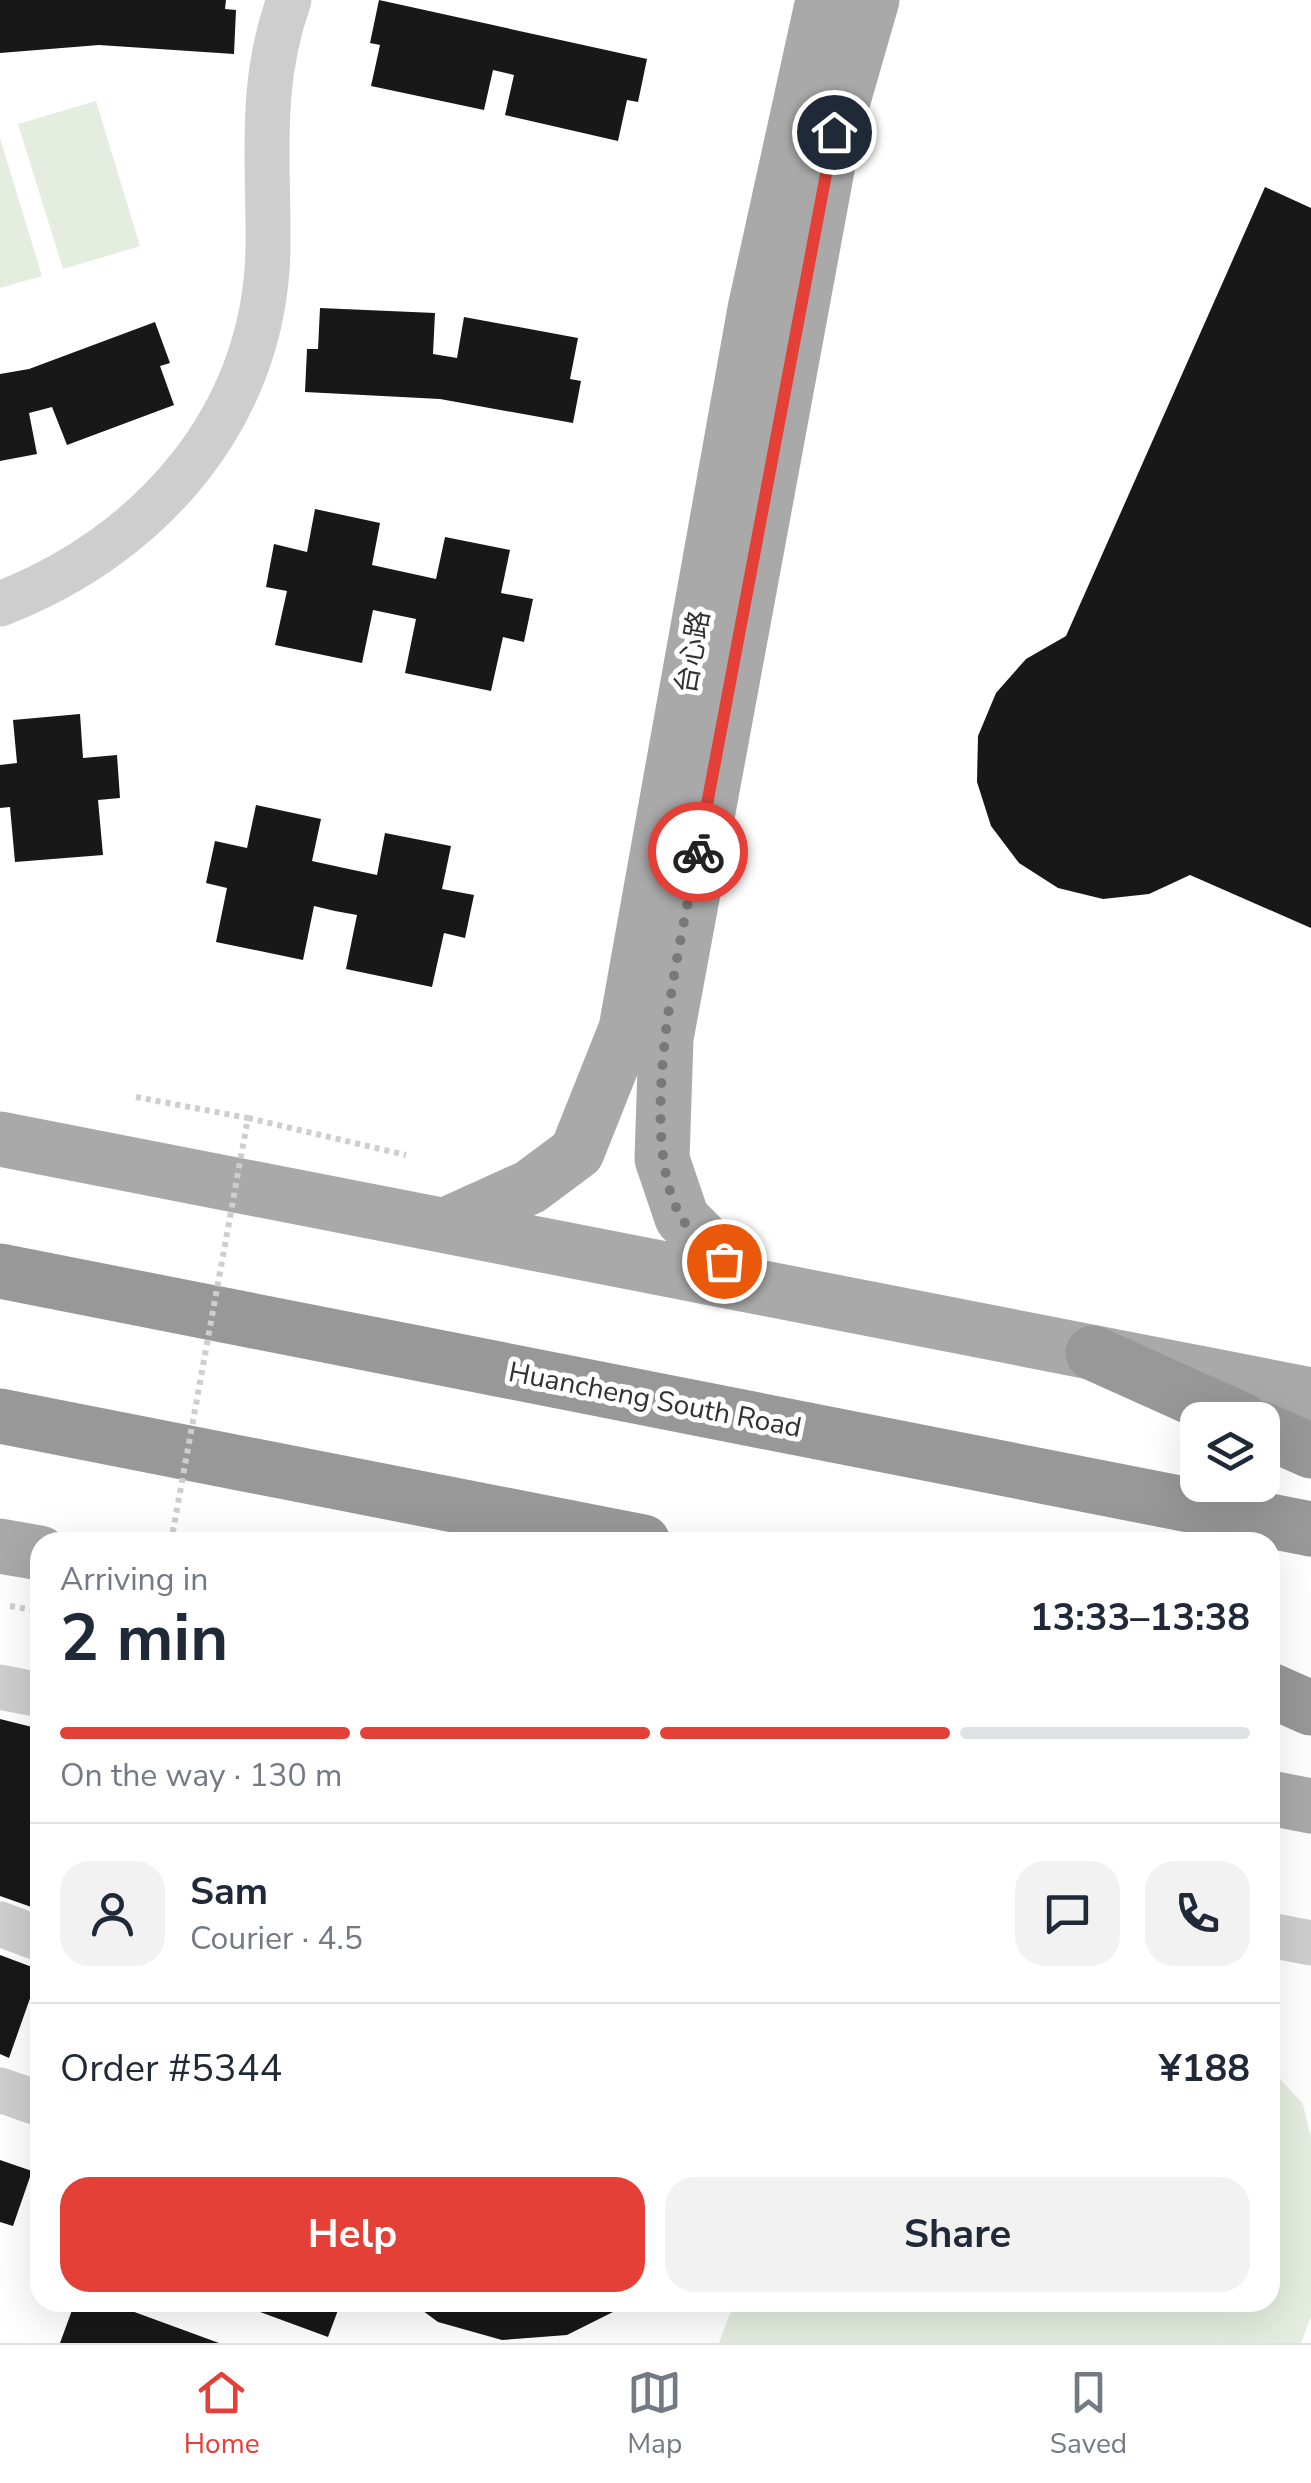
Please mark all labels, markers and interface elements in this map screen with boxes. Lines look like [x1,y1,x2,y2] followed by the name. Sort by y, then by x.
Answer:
[792,90,877,175] pin
[807,105,862,160] icon: home
[667,607,719,697] street label: 台心路
[648,802,748,902] courier
[671,825,726,880] icon: bike
[682,1219,767,1304] pin
[697,1234,752,1289] icon: bag
[505,1353,805,1447] street label: Huancheng South Road
[1180,1402,1280,1502] map controls
[1180,1402,1280,1502] button: layers
[60,1558,208,1601] text: Arriving in
[1030,1592,1250,1643] text: 13:33–13:38
[60,1594,228,1683] text: 2 min
[60,1754,342,1797] text: On the way · 130 m
[60,1861,165,1966] button: person
[1015,1861,1120,1966] button: chat
[1145,1861,1250,1966] button: phone
[190,1866,268,1917] text: Sam
[190,1917,363,1960] text: Courier · 4.5
[60,2043,282,2094] text: Order #5344
[1159,2043,1250,2094] text: ¥188
[60,2177,645,2292] button: Help
[665,2177,1250,2292] button: Share
[184,2365,260,2463] tab: Home
[627,2365,682,2463] tab: Map
[1050,2365,1127,2463] tab: Saved

